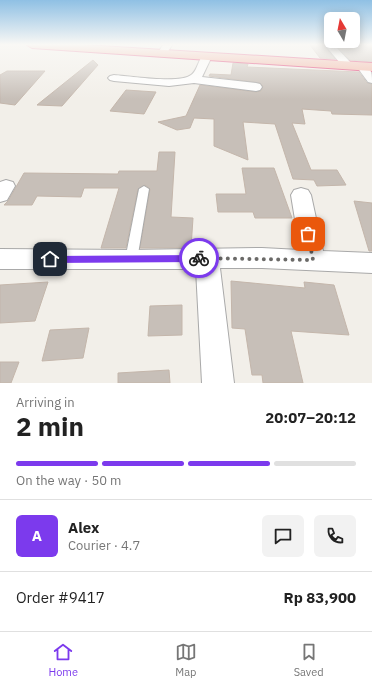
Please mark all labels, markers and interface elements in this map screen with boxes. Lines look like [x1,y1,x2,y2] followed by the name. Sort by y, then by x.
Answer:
[324,12,360,48] north arrow
[324,12,360,48] map controls
[291,217,325,251] pin
[297,223,319,245] icon: bag
[179,238,219,278] courier
[33,242,67,276] pin
[188,247,210,269] icon: bike
[39,248,61,270] icon: home
[16,394,75,411] text: Arriving in
[265,408,356,427] text: 20:07–20:12
[16,409,84,443] text: 2 min
[16,472,121,489] text: On the way · 50 m
[262,515,304,557] button: chat
[314,515,356,557] button: phone
[68,518,99,537] text: Alex
[32,526,42,545] text: A
[68,537,140,554] text: Courier · 4.7
[16,588,105,607] text: Order #9417
[284,588,356,607] text: Rp 83,900
[48,641,78,679] tab: Home
[175,641,197,679] tab: Map
[294,641,324,679] tab: Saved

